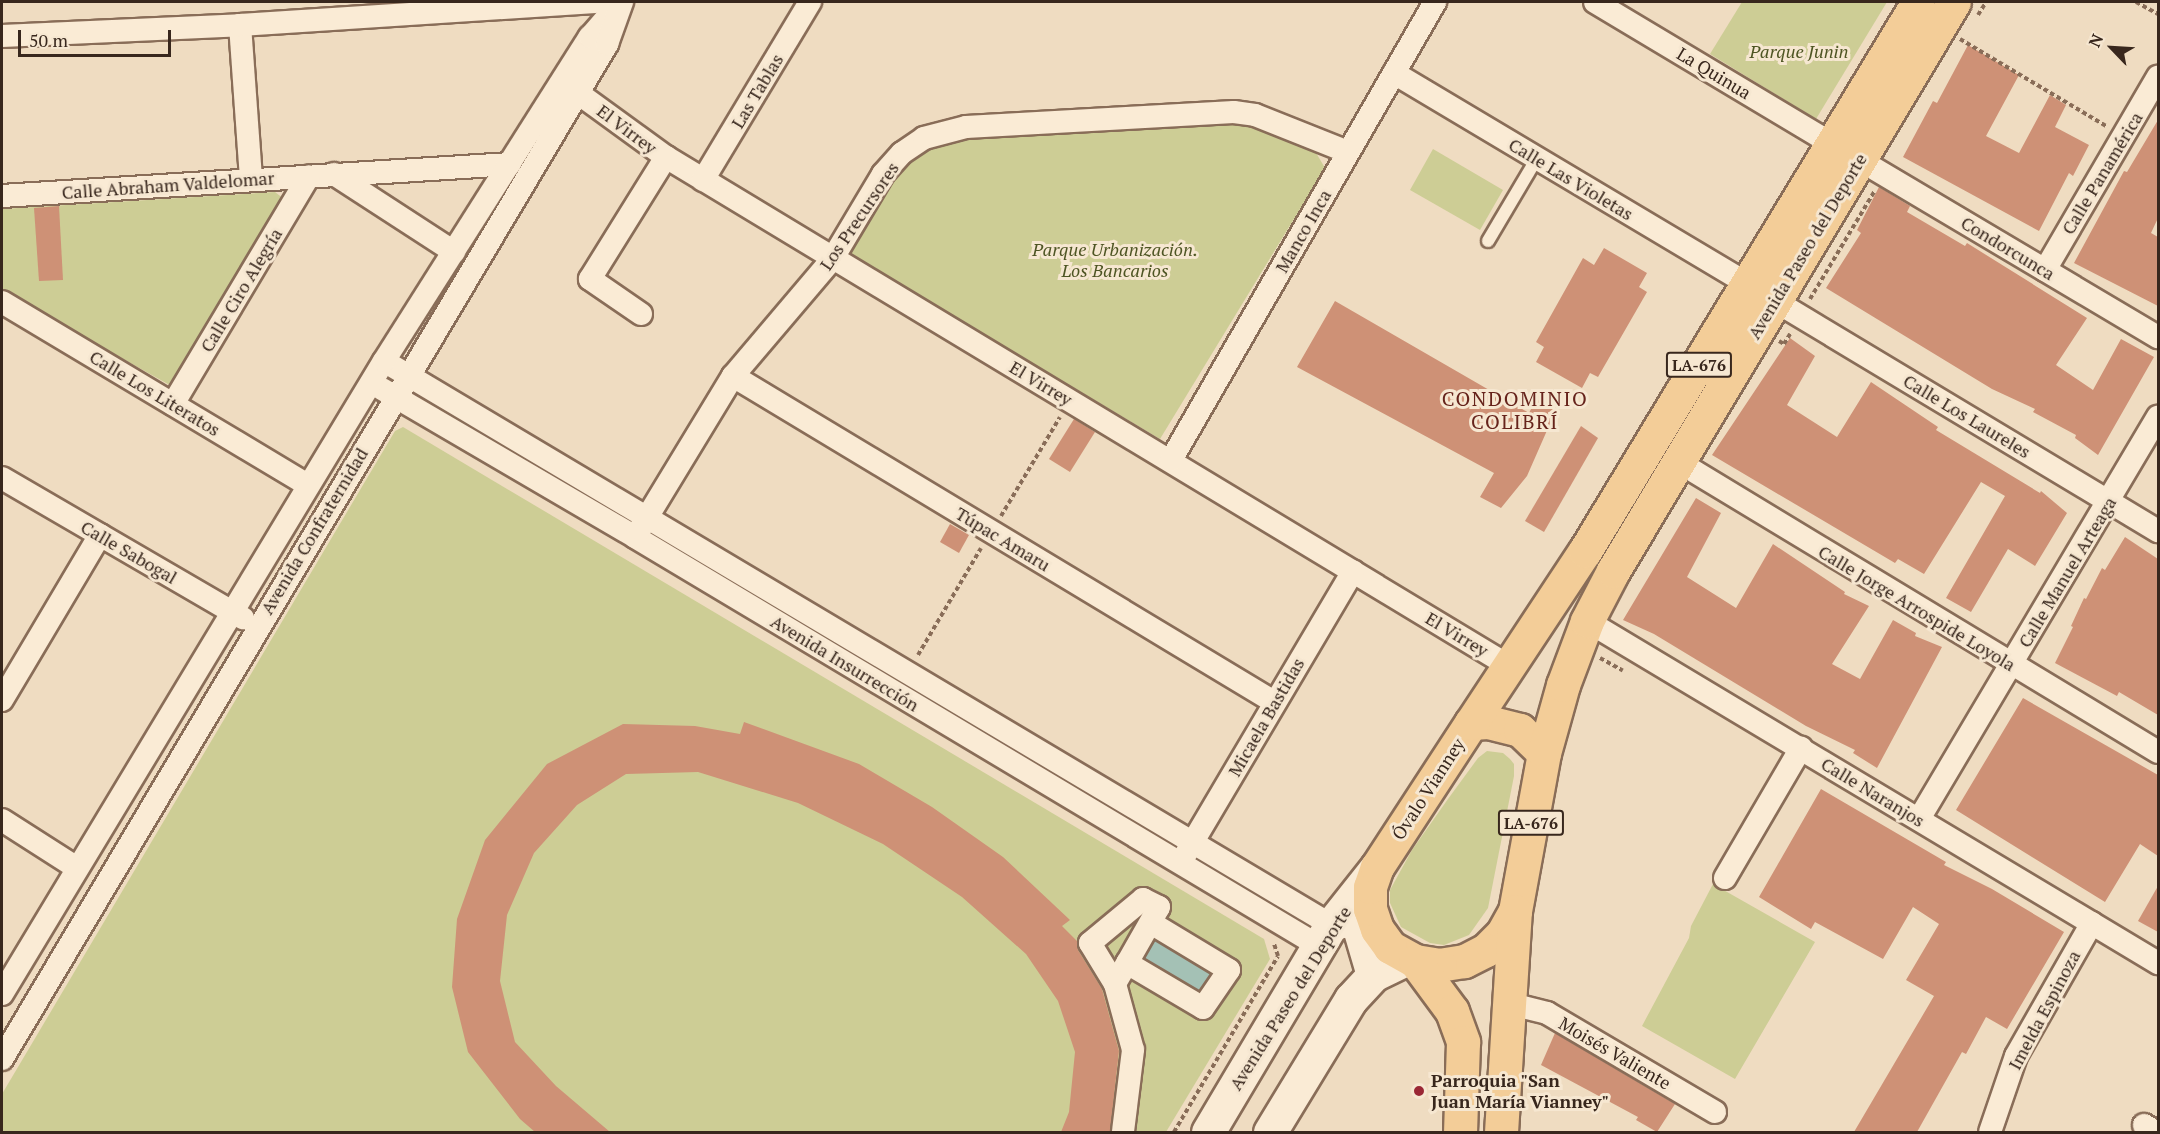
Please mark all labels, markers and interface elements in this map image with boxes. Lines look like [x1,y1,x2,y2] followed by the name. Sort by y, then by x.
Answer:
[21,18,174,56] scale bar
[2082,18,2142,78] north arrow
[29,28,68,52] text: 50 m
[2083,30,2108,51] text: N
[1749,40,1849,62] park label: Parque Junin
[1673,42,1755,104] street label: La Quinua
[726,50,788,132] street label: Las Tablas
[593,99,661,159] street label: El Virrey
[2057,108,2147,238] street label: Calle Panamérica
[1505,133,1637,225] street label: Calle Las Violetas
[1743,149,1871,343] street label: Avenida Paseo del Deporte
[815,158,903,274] street label: Los Precursores
[61,167,275,203] street label: Calle Abraham Valdelomar
[1271,186,1335,276] street label: Manco Inca
[1957,212,2059,284] street label: Condorcunca
[195,224,287,356] street label: Calle Ciro Alegría
[1032,239,1198,282] park label: Parque Urbanización. Los Bancarios
[86,346,224,440] street label: Calle Los Literatos
[1664,352,1734,378] road number: LA-676
[1006,356,1076,410] street label: El Virrey
[1900,370,2034,462] street label: Calle Los Laureles
[1442,387,1588,434] district label: CONDOMINIO COLIBRÍ
[256,444,372,618] street label: Avenida Confraternidad
[2013,493,2121,651] street label: Calle Manuel Arteaga
[952,502,1054,576] street label: Túpac Amaru
[77,516,181,588] street label: Calle Sabogal
[1814,540,2020,676] street label: Calle Jorge Arrospide Loyola
[1422,607,1492,661] street label: El Virrey
[767,610,923,716] street label: Avenida Insurrección
[1223,654,1309,780] street label: Micaela Bastidas
[1387,734,1469,844] street label: Óvalo Vianney
[1817,753,1929,831] street label: Calle Naranjos
[1496,810,1565,836] road number: LA-676
[1224,902,1356,1094] street label: Avenida Paseo del Deporte
[2003,947,2085,1073] street label: Imelda Espinoza
[1555,1012,1675,1094] street label: Moisés Valiente
[1431,1070,1609,1112] place label: Parroquia "San Juan María Vianney"
[1412,1084,1426,1098] marker: Parroquia "San Juan María Vianney"

